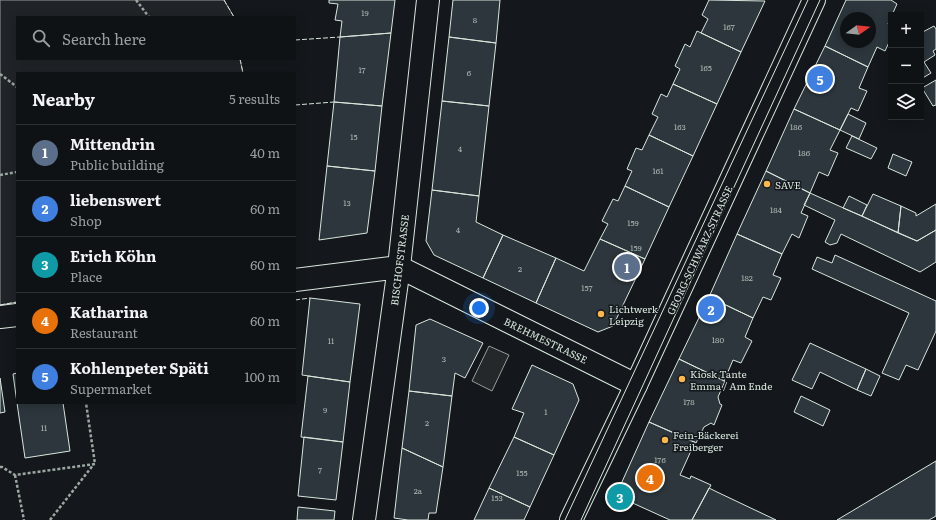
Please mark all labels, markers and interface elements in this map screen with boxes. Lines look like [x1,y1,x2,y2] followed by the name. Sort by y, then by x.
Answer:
[361,7,369,18] house number: 19
[840,12,876,48] north arrow
[888,12,924,120] map controls
[888,12,924,48] button: +
[473,14,478,25] house number: 8
[16,16,296,60] search box
[723,21,735,32] house number: 167
[30,27,52,49] icon: search
[62,27,146,50] text: Search here
[888,48,924,84] button: −
[700,62,712,73] house number: 165
[358,64,366,75] house number: 17
[807,64,833,94] pin: 5
[467,67,472,78] house number: 6
[888,84,924,120] button: layers
[32,86,95,111] text: Nearby
[229,89,280,108] text: 5 results
[674,121,686,132] house number: 163
[790,121,803,132] house number: 186
[350,131,358,142] house number: 15
[70,132,155,155] text: Mittendrin
[42,143,48,162] text: 1
[250,143,280,162] text: 40 m
[458,143,463,154] house number: 4
[798,147,811,158] house number: 186
[70,155,164,174] text: Public building
[653,165,664,176] house number: 161
[775,177,801,192] place label: SAVE
[762,179,772,189] marker: SAVE
[662,183,736,317] street label: GEORG-SCHWARZ-STRASSE
[70,188,161,211] text: liebenswert
[343,197,351,208] house number: 13
[42,199,48,218] text: 2
[250,199,280,218] text: 60 m
[770,204,783,215] house number: 184
[70,211,102,230] text: Shop
[386,214,412,306] street label: BISCHOFSTRASSE
[627,217,639,228] house number: 159
[456,224,461,235] house number: 4
[630,242,642,253] house number: 159
[70,244,156,267] text: Erich Köhn
[614,252,640,282] pin: 1
[41,255,49,274] text: 3
[250,255,280,274] text: 60 m
[518,263,522,274] house number: 2
[70,267,102,286] text: Place
[741,272,753,283] house number: 182
[581,282,593,293] house number: 157
[698,294,724,324] pin: 2
[469,298,489,318] your location
[70,300,148,323] text: Katharina
[609,301,659,328] place label: Lichtwerk Leipzig
[596,309,606,319] marker: Lichtwerk Leipzig
[41,311,49,330] text: 4
[250,311,280,330] text: 60 m
[502,313,590,367] street label: BREHMESTRASSE
[70,323,138,342] text: Restaurant
[712,334,725,345] house number: 180
[328,335,335,346] house number: 11
[442,353,446,364] house number: 3
[70,356,209,379] text: Kohlenpeter Späti
[690,366,772,393] place label: Kiosk Tante Emma / Am Ende
[41,367,49,386] text: 5
[244,367,280,386] text: 100 m
[677,374,687,384] marker: Kiosk Tante Emma / Am Ende
[70,379,152,398] text: Supermarket
[683,396,695,407] house number: 178
[323,404,327,415] house number: 9
[544,406,548,417] house number: 1
[425,417,429,428] house number: 2
[41,422,48,433] house number: 11
[673,427,739,454] place label: Fein-Bäckerei Freiberger
[660,435,670,445] marker: Fein-Bäckerei Freiberger
[654,454,666,465] house number: 176
[637,463,663,493] pin: 4
[318,464,322,475] house number: 7
[516,467,528,478] house number: 155
[607,482,633,512] pin: 3
[414,485,423,496] house number: 2a
[491,492,503,503] house number: 153

